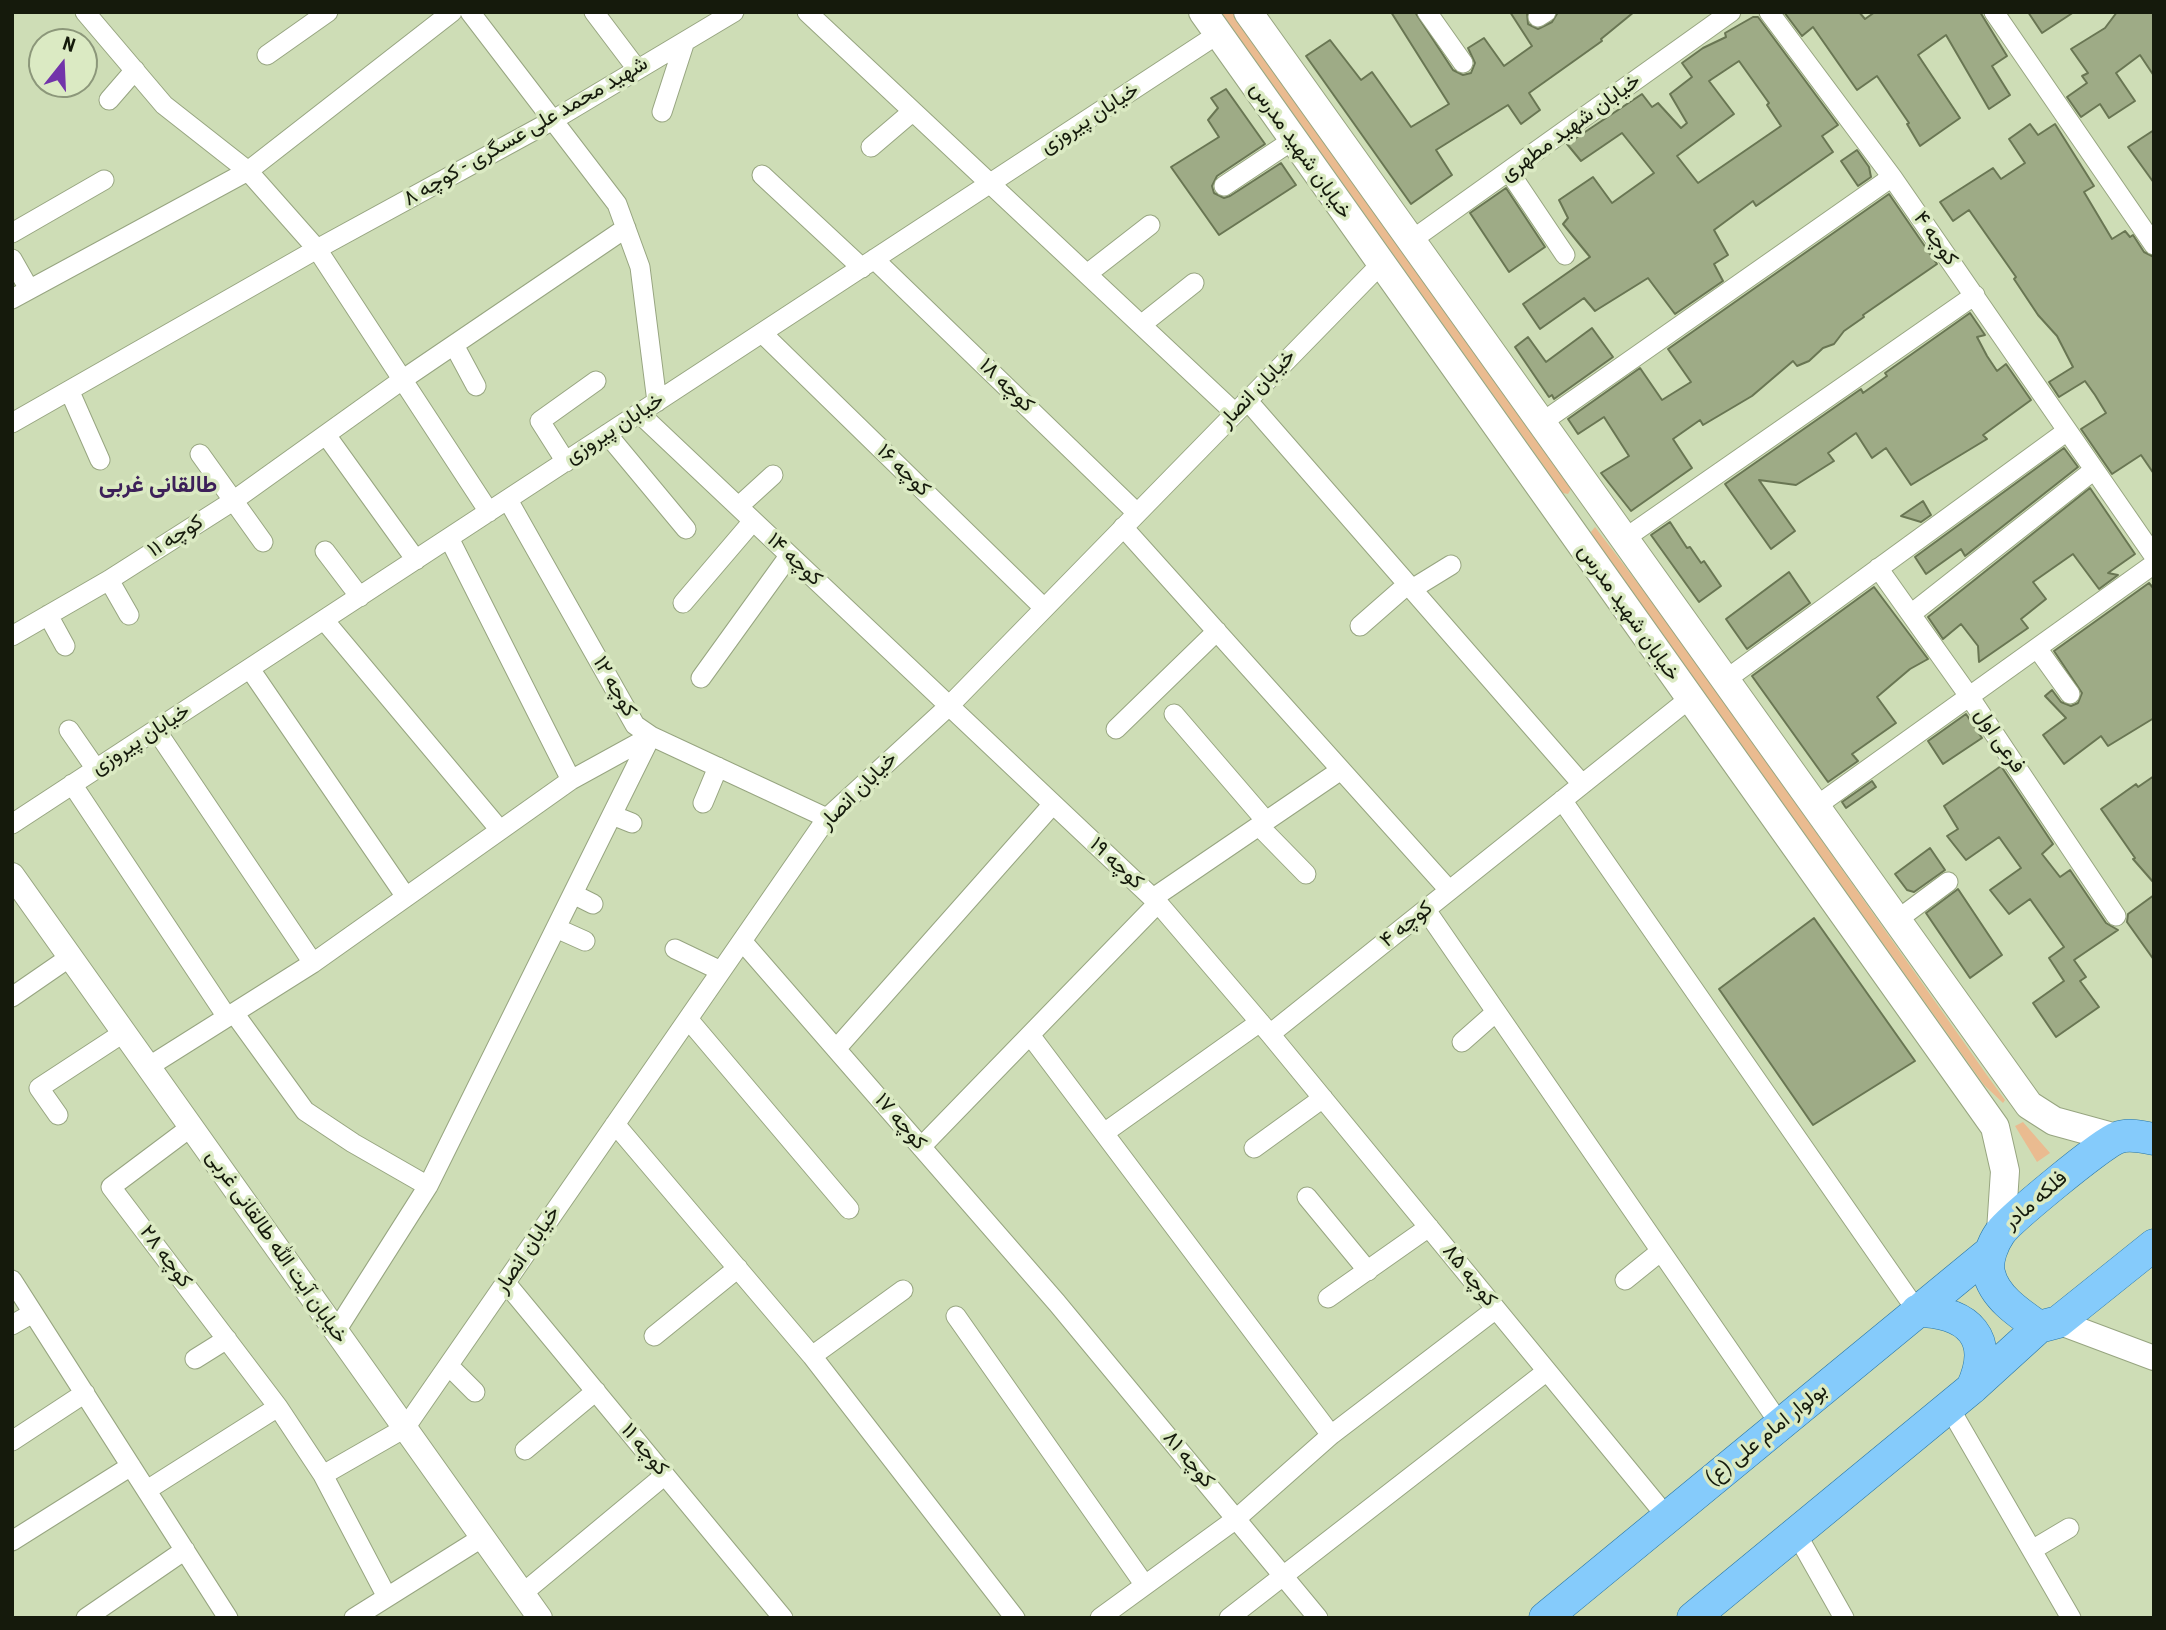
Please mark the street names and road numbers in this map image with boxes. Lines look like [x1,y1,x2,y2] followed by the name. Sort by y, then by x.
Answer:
[399,52,653,212] street label: شهید محمد علی عسگری - کوچه ۸
[1496,69,1646,187] street label: خیابان شهید مطهری
[1036,78,1144,160] street label: خیابان پیروزی
[1243,78,1357,224] street label: خیابان شهید مدرس
[1907,207,1963,271] street label: کوچه ۴
[1214,344,1302,434] street label: خیابان انصار
[973,354,1039,418] street label: کوچه ۱۸
[561,388,669,470] street label: خیابان پیروزی
[871,439,935,503] street label: کوچه ۱۶
[144,510,208,564] street label: کوچه ۱۱
[761,528,827,592] street label: کوچه ۱۴
[1571,540,1685,686] street label: خیابان شهید مدرس
[587,652,641,722] street label: کوچه ۱۲
[87,699,195,781] street label: خیابان پیروزی
[1968,704,2030,778] street label: فرعی اول
[815,747,903,835] street label: خیابان انصار
[1084,833,1148,895] street label: کوچه ۱۹
[1376,896,1438,954] street label: کوچه ۴
[869,1089,931,1155] street label: کوچه ۱۷
[199,1145,353,1349] street label: خیابان آیت الله طالقانی غربی
[1999,1166,2073,1236] street label: فلکه مادر
[490,1202,566,1298] street label: خیابان انصار
[133,1221,197,1293] street label: کوچه ۲۸
[1436,1240,1502,1312] street label: کوچه ۸۵
[1701,1378,1833,1492] street label: بولوار امام علی (ع)
[615,1419,673,1481] street label: کوچه ۱۱
[1157,1426,1219,1494] street label: کوچه ۸۱

